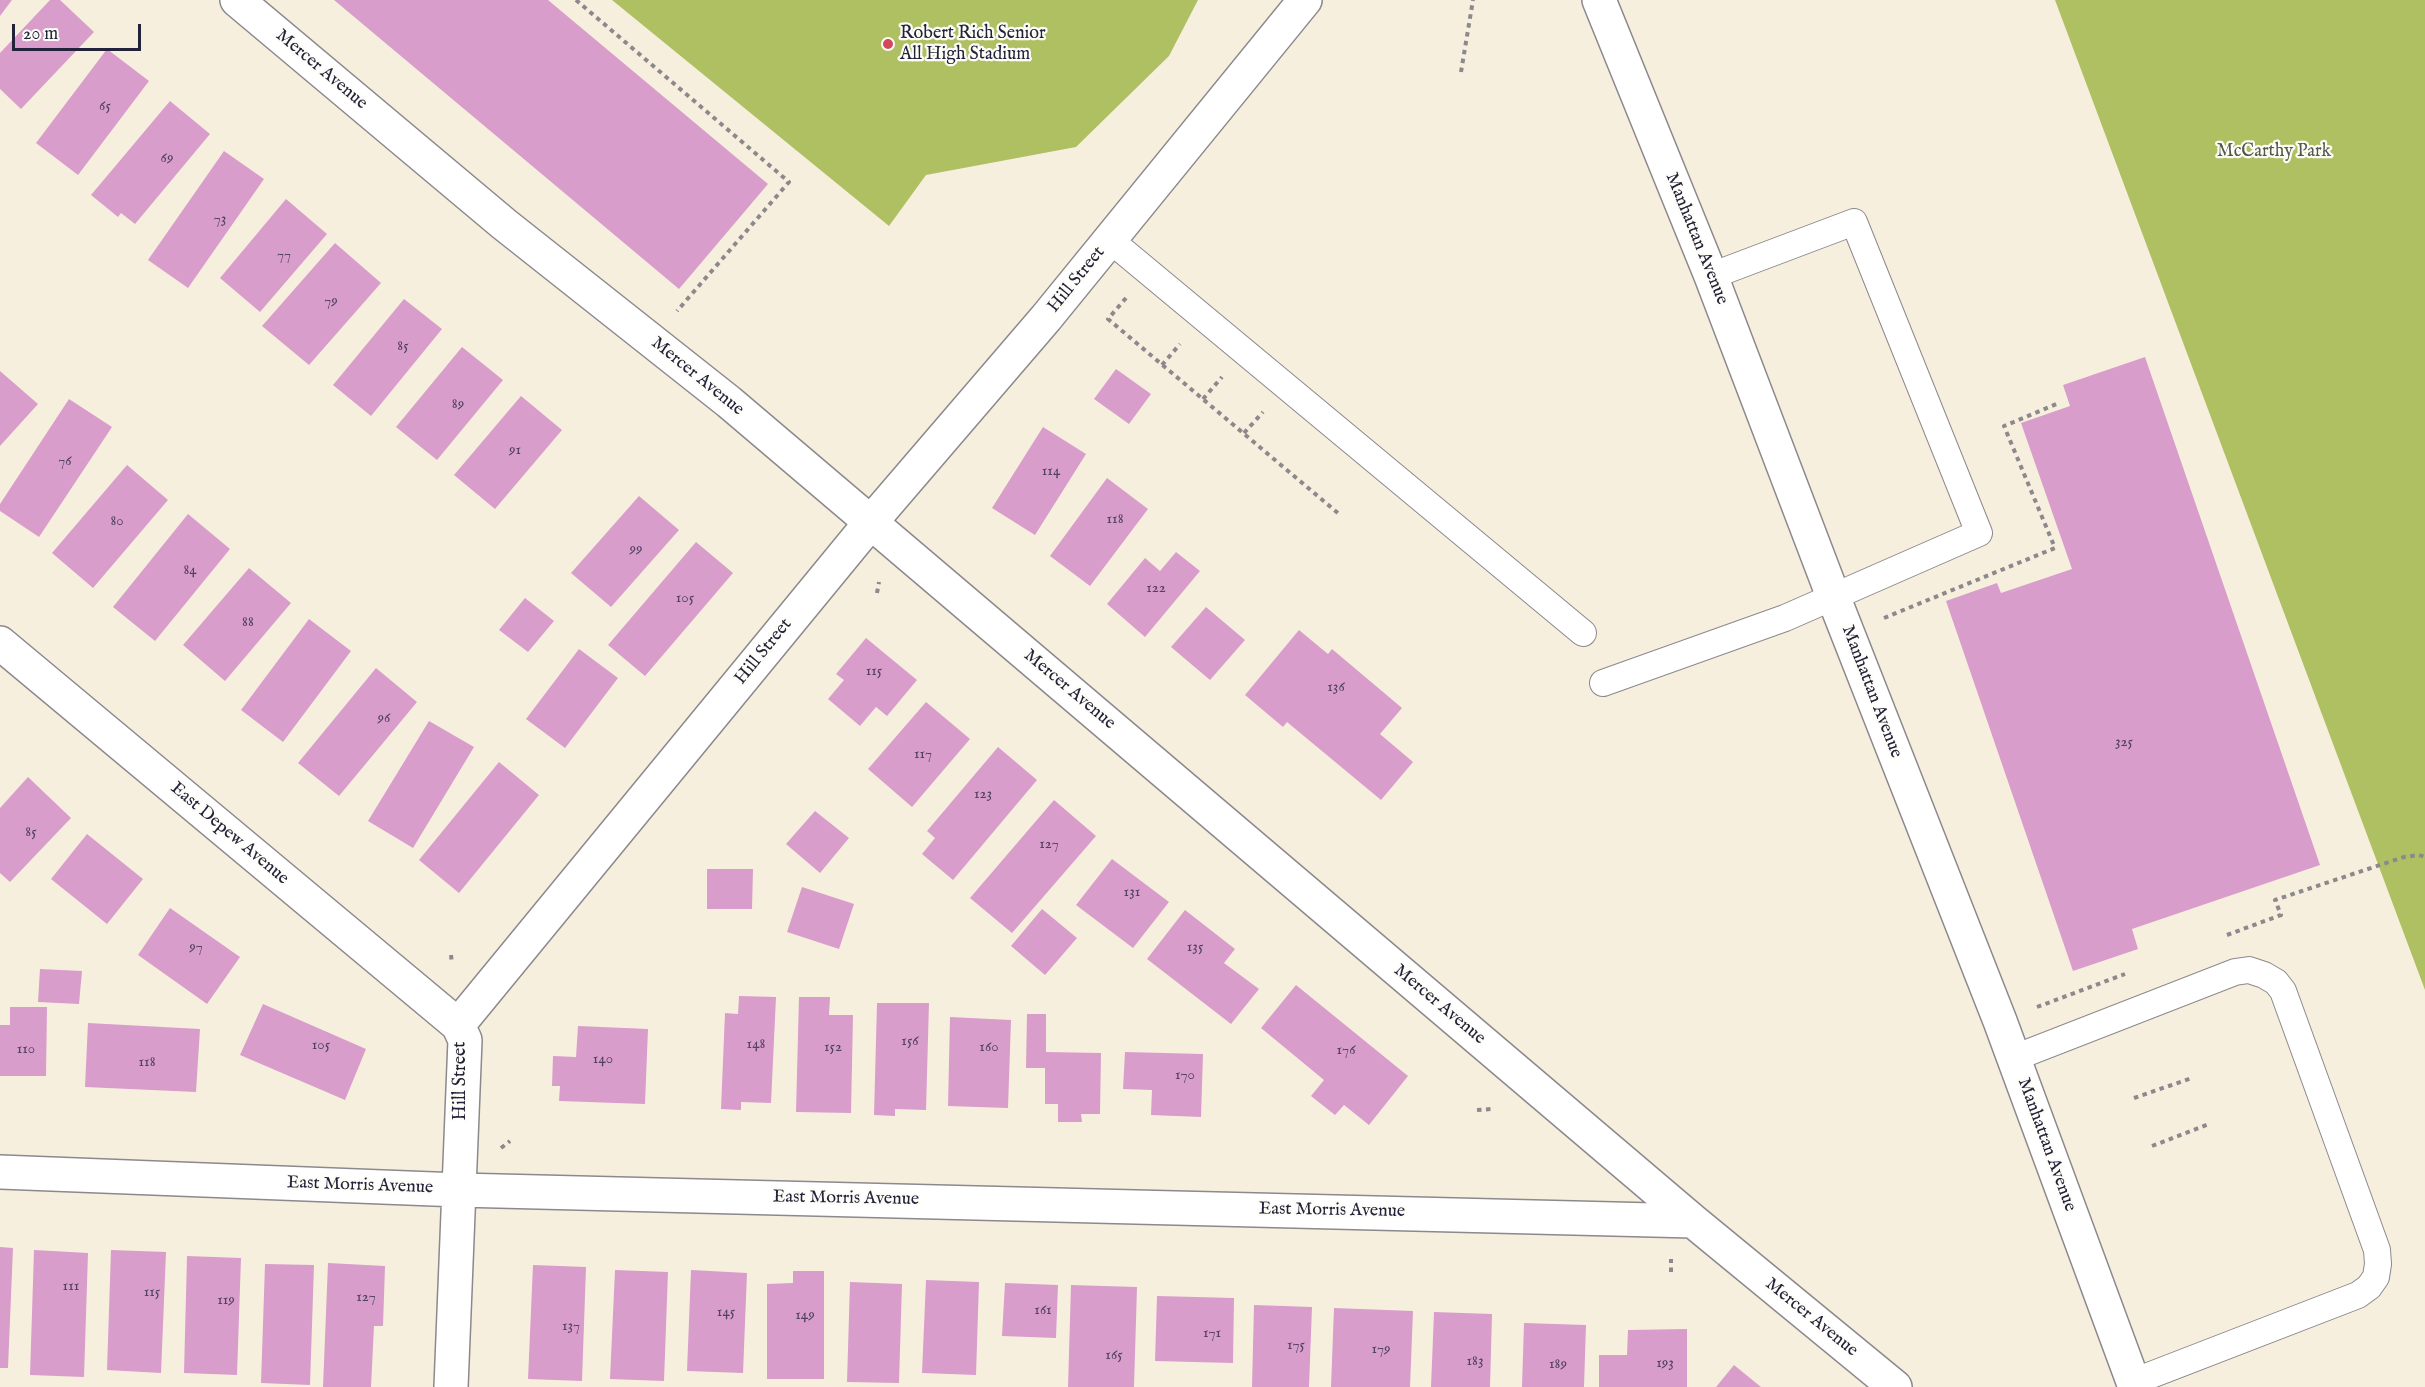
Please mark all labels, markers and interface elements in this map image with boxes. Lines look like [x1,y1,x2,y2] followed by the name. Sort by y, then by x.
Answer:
[15,12,144,50] scale bar
[23,23,58,46] text: 20 m
[900,23,1046,66] place label: Robert Rich Senior All High Stadium
[271,25,371,115] street label: Mercer Avenue
[881,37,895,51] marker: Robert Rich Senior All High Stadium
[99,98,111,116] house number: 65
[2217,141,2331,163] park label: McCarthy Park
[161,150,173,168] house number: 69
[1660,170,1732,308] street label: Manhattan Avenue
[214,211,226,229] house number: 73
[1044,243,1110,317] street label: Hill Street
[277,247,291,265] house number: 77
[324,293,338,311] house number: 79
[646,333,748,421] street label: Mercer Avenue
[397,338,409,356] house number: 85
[452,396,464,414] house number: 89
[509,442,521,460] house number: 91
[58,453,72,471] house number: 76
[1042,463,1060,481] house number: 114
[1106,511,1124,529] house number: 118
[110,513,124,531] house number: 80
[629,541,643,559] house number: 99
[183,562,197,580] house number: 84
[1146,580,1166,598] house number: 122
[676,590,694,608] house number: 105
[242,614,254,632] house number: 88
[731,615,797,689] street label: Hill Street
[1836,623,1906,761] street label: Manhattan Avenue
[1019,645,1119,735] street label: Mercer Avenue
[866,663,882,681] house number: 115
[1327,679,1345,697] house number: 136
[378,710,390,728] house number: 96
[2115,734,2133,752] house number: 325
[914,746,932,764] house number: 117
[165,778,293,890] street label: East Depew Avenue
[974,786,992,804] house number: 123
[25,824,37,842] house number: 85
[1039,836,1059,854] house number: 127
[1124,884,1140,902] house number: 131
[189,939,203,957] house number: 97
[1187,939,1203,957] house number: 135
[1389,960,1489,1050] street label: Mercer Avenue
[901,1033,919,1051] house number: 156
[747,1036,765,1054] house number: 148
[312,1037,330,1055] house number: 105
[824,1039,842,1057] house number: 152
[979,1039,999,1057] house number: 160
[17,1041,35,1059] house number: 110
[450,1042,472,1120] street label: Hill Street
[1337,1042,1355,1060] house number: 176
[593,1051,613,1069] house number: 140
[138,1054,156,1072] house number: 118
[1175,1067,1195,1085] house number: 170
[2012,1075,2080,1215] street label: Manhattan Avenue
[286,1173,434,1199] street label: East Morris Avenue
[773,1187,919,1211] street label: East Morris Avenue
[1259,1199,1405,1223] street label: East Morris Avenue
[1760,1274,1862,1362] street label: Mercer Avenue
[63,1278,79,1296] house number: 111
[144,1284,160,1302] house number: 115
[356,1289,376,1307] house number: 127
[217,1292,235,1310] house number: 119
[1034,1302,1052,1320] house number: 161
[717,1304,735,1322] house number: 145
[795,1307,815,1325] house number: 149
[562,1318,580,1336] house number: 137
[1203,1325,1221,1343] house number: 171
[1287,1337,1305,1355] house number: 175
[1371,1341,1391,1359] house number: 179
[1105,1347,1123,1365] house number: 165
[1466,1353,1484,1371] house number: 183
[1656,1355,1674,1373] house number: 193
[1549,1356,1567,1374] house number: 189

